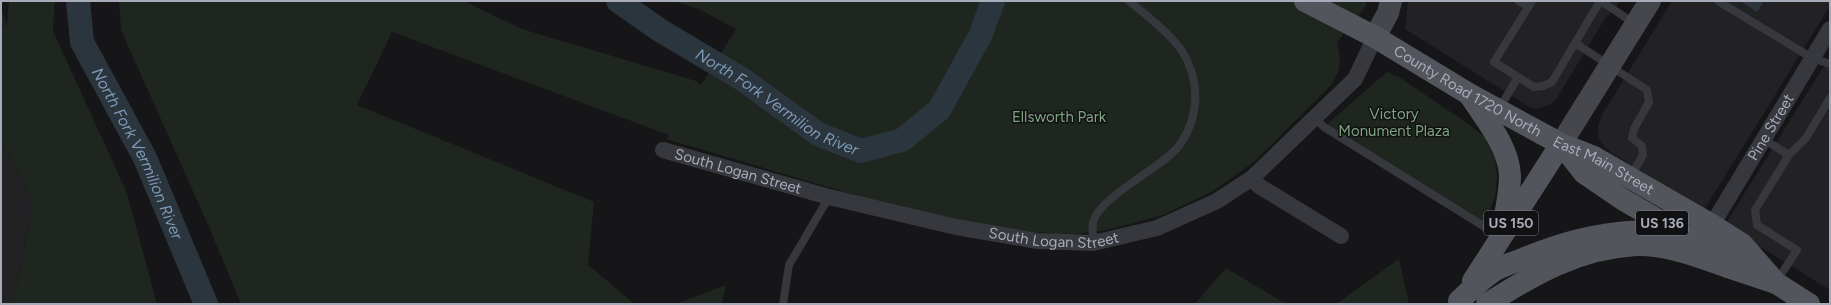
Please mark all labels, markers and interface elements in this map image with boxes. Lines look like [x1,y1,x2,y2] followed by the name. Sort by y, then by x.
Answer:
[1391,42,1544,141] street label: County Road 1720 North
[692,44,862,159] water label: North Fork Vermilion River
[88,64,188,243] water label: North Fork Vermilion River
[1744,90,1798,164] street label: Pine Street
[1338,105,1450,140] park label: Victory Monument Plaza
[1012,108,1107,126] park label: Ellsworth Park
[1550,132,1657,199] street label: East Main Street
[672,145,804,198] street label: South Logan Street
[1484,211,1538,235] road number: US 150
[1636,211,1688,235] road number: US 136
[987,224,1121,252] street label: South Logan Street

